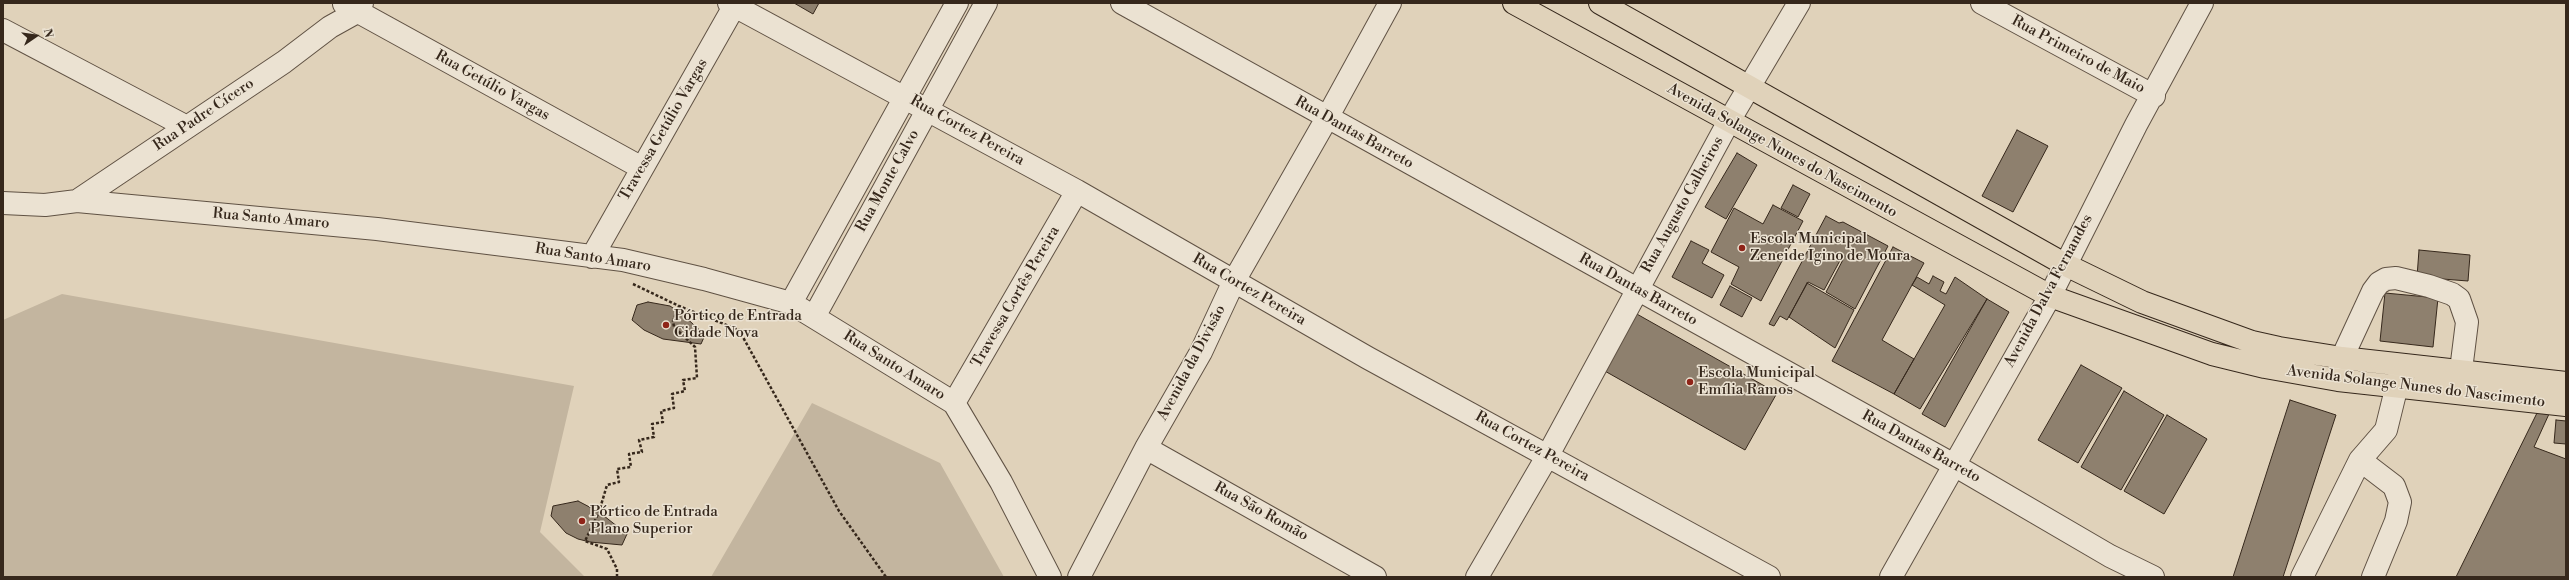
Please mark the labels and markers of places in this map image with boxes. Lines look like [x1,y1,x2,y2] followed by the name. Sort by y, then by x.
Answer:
[1750,230,1910,265] place label: Escola Municipal Zeneide Igino de Moura
[1737,243,1747,253] marker: Escola Municipal Zeneide Igino de Moura
[674,307,802,342] place label: Pórtico de Entrada Cidade Nova
[661,320,671,330] marker: Pórtico de Entrada Cidade Nova
[1698,364,1815,399] place label: Escola Municipal Emília Ramos
[1685,377,1695,387] marker: Escola Municipal Emília Ramos
[590,503,718,538] place label: Pórtico de Entrada Plano Superior
[577,516,587,526] marker: Pórtico de Entrada Plano Superior

